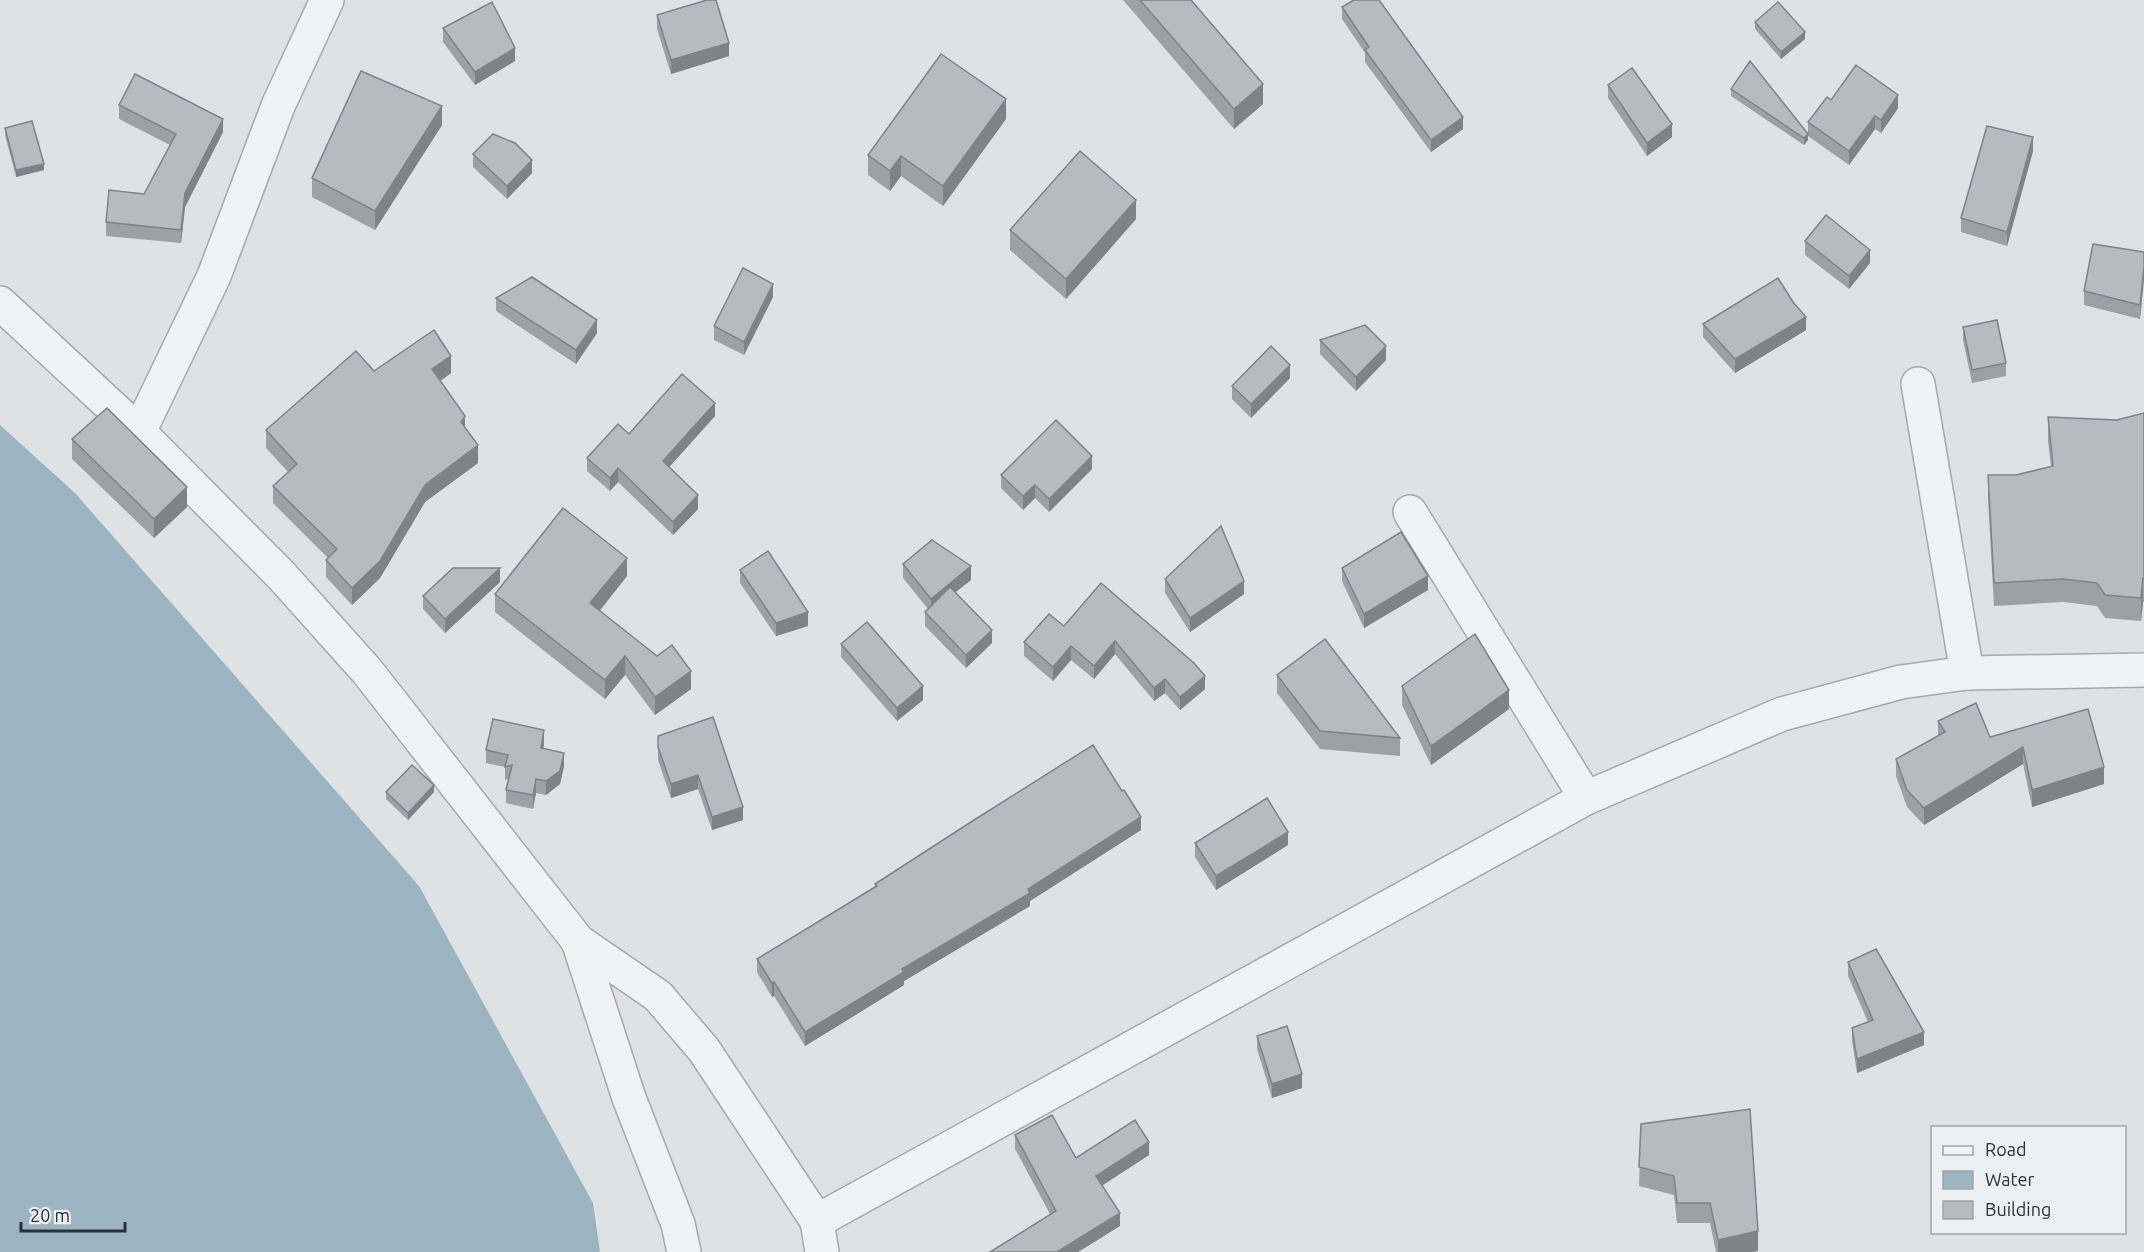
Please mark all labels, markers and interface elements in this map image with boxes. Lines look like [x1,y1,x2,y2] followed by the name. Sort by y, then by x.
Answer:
[1931,1126,2126,1234] legend
[1985,1139,2027,1159] text: Road
[1985,1169,2035,1189] text: Water
[21,1195,124,1233] scale bar
[1985,1199,2051,1219] text: Building
[30,1205,70,1225] text: 20 m

